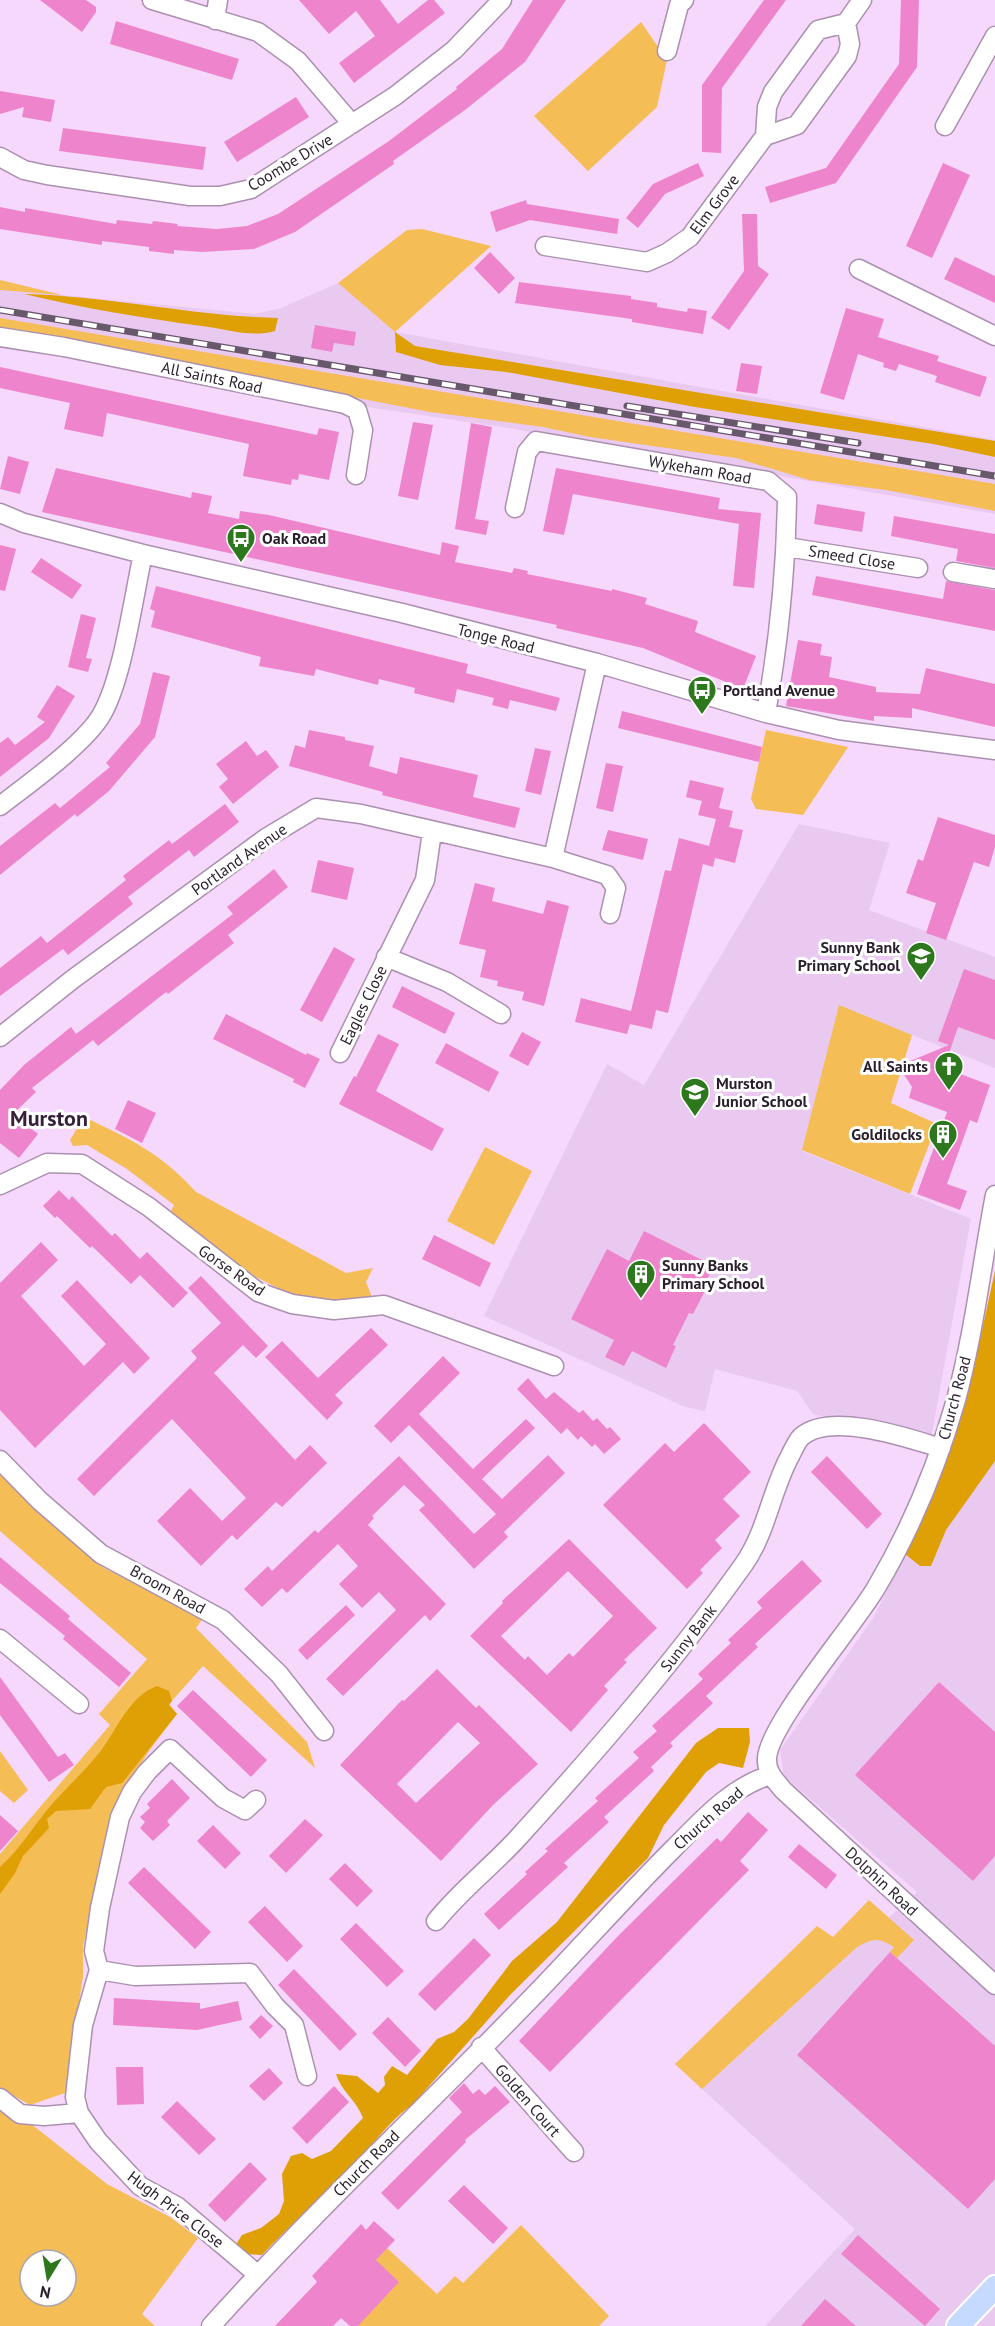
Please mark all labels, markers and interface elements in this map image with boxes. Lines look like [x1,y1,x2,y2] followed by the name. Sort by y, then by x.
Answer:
[244,129,336,195] street label: Coombe Drive
[685,170,743,238] street label: Elm Grove
[160,357,264,397] street label: All Saints Road
[647,450,753,488] street label: Wykeham Road
[225,522,257,564] bus stop icon: Oak Road
[262,528,326,548] place label: Oak Road
[807,540,897,574] street label: Smeed Close
[455,619,537,657] street label: Tonge Road
[686,674,718,716] bus stop icon: Portland Avenue
[723,680,835,700] place label: Portland Avenue
[187,819,291,899] street label: Portland Avenue
[798,937,900,975] place label: Sunny Bank Primary School
[905,940,937,982] school or university icon: Sunny Bank Primary School
[335,962,391,1048] street label: Eagles Close
[933,1050,965,1092] church icon: All Saints
[863,1056,928,1076] place label: All Saints
[715,1073,808,1111] place label: Murston Junior School
[679,1076,711,1118] school or university icon: Murston Junior School
[10,1104,88,1132] district label: Murston
[927,1118,959,1160] building icon: Goldilocks
[851,1124,922,1144] place label: Goldilocks
[195,1240,269,1300] street label: Gorse Road
[662,1255,764,1293] place label: Sunny Banks Primary School
[625,1258,657,1300] building icon: Sunny Banks Primary School
[933,1354,975,1442] street label: Church Road
[127,1560,209,1618] street label: Broom Road
[656,1600,721,1675] street label: Sunny Bank
[669,1782,747,1854] street label: Church Road
[841,1842,923,1920] street label: Dolphin Road
[491,2060,565,2141] street label: Golden Court
[328,2125,404,2201] street label: Church Road
[124,2166,228,2252] street label: Hugh Price Close
[18,2248,78,2308] north arrow
[38,2282,52,2304] text: N

